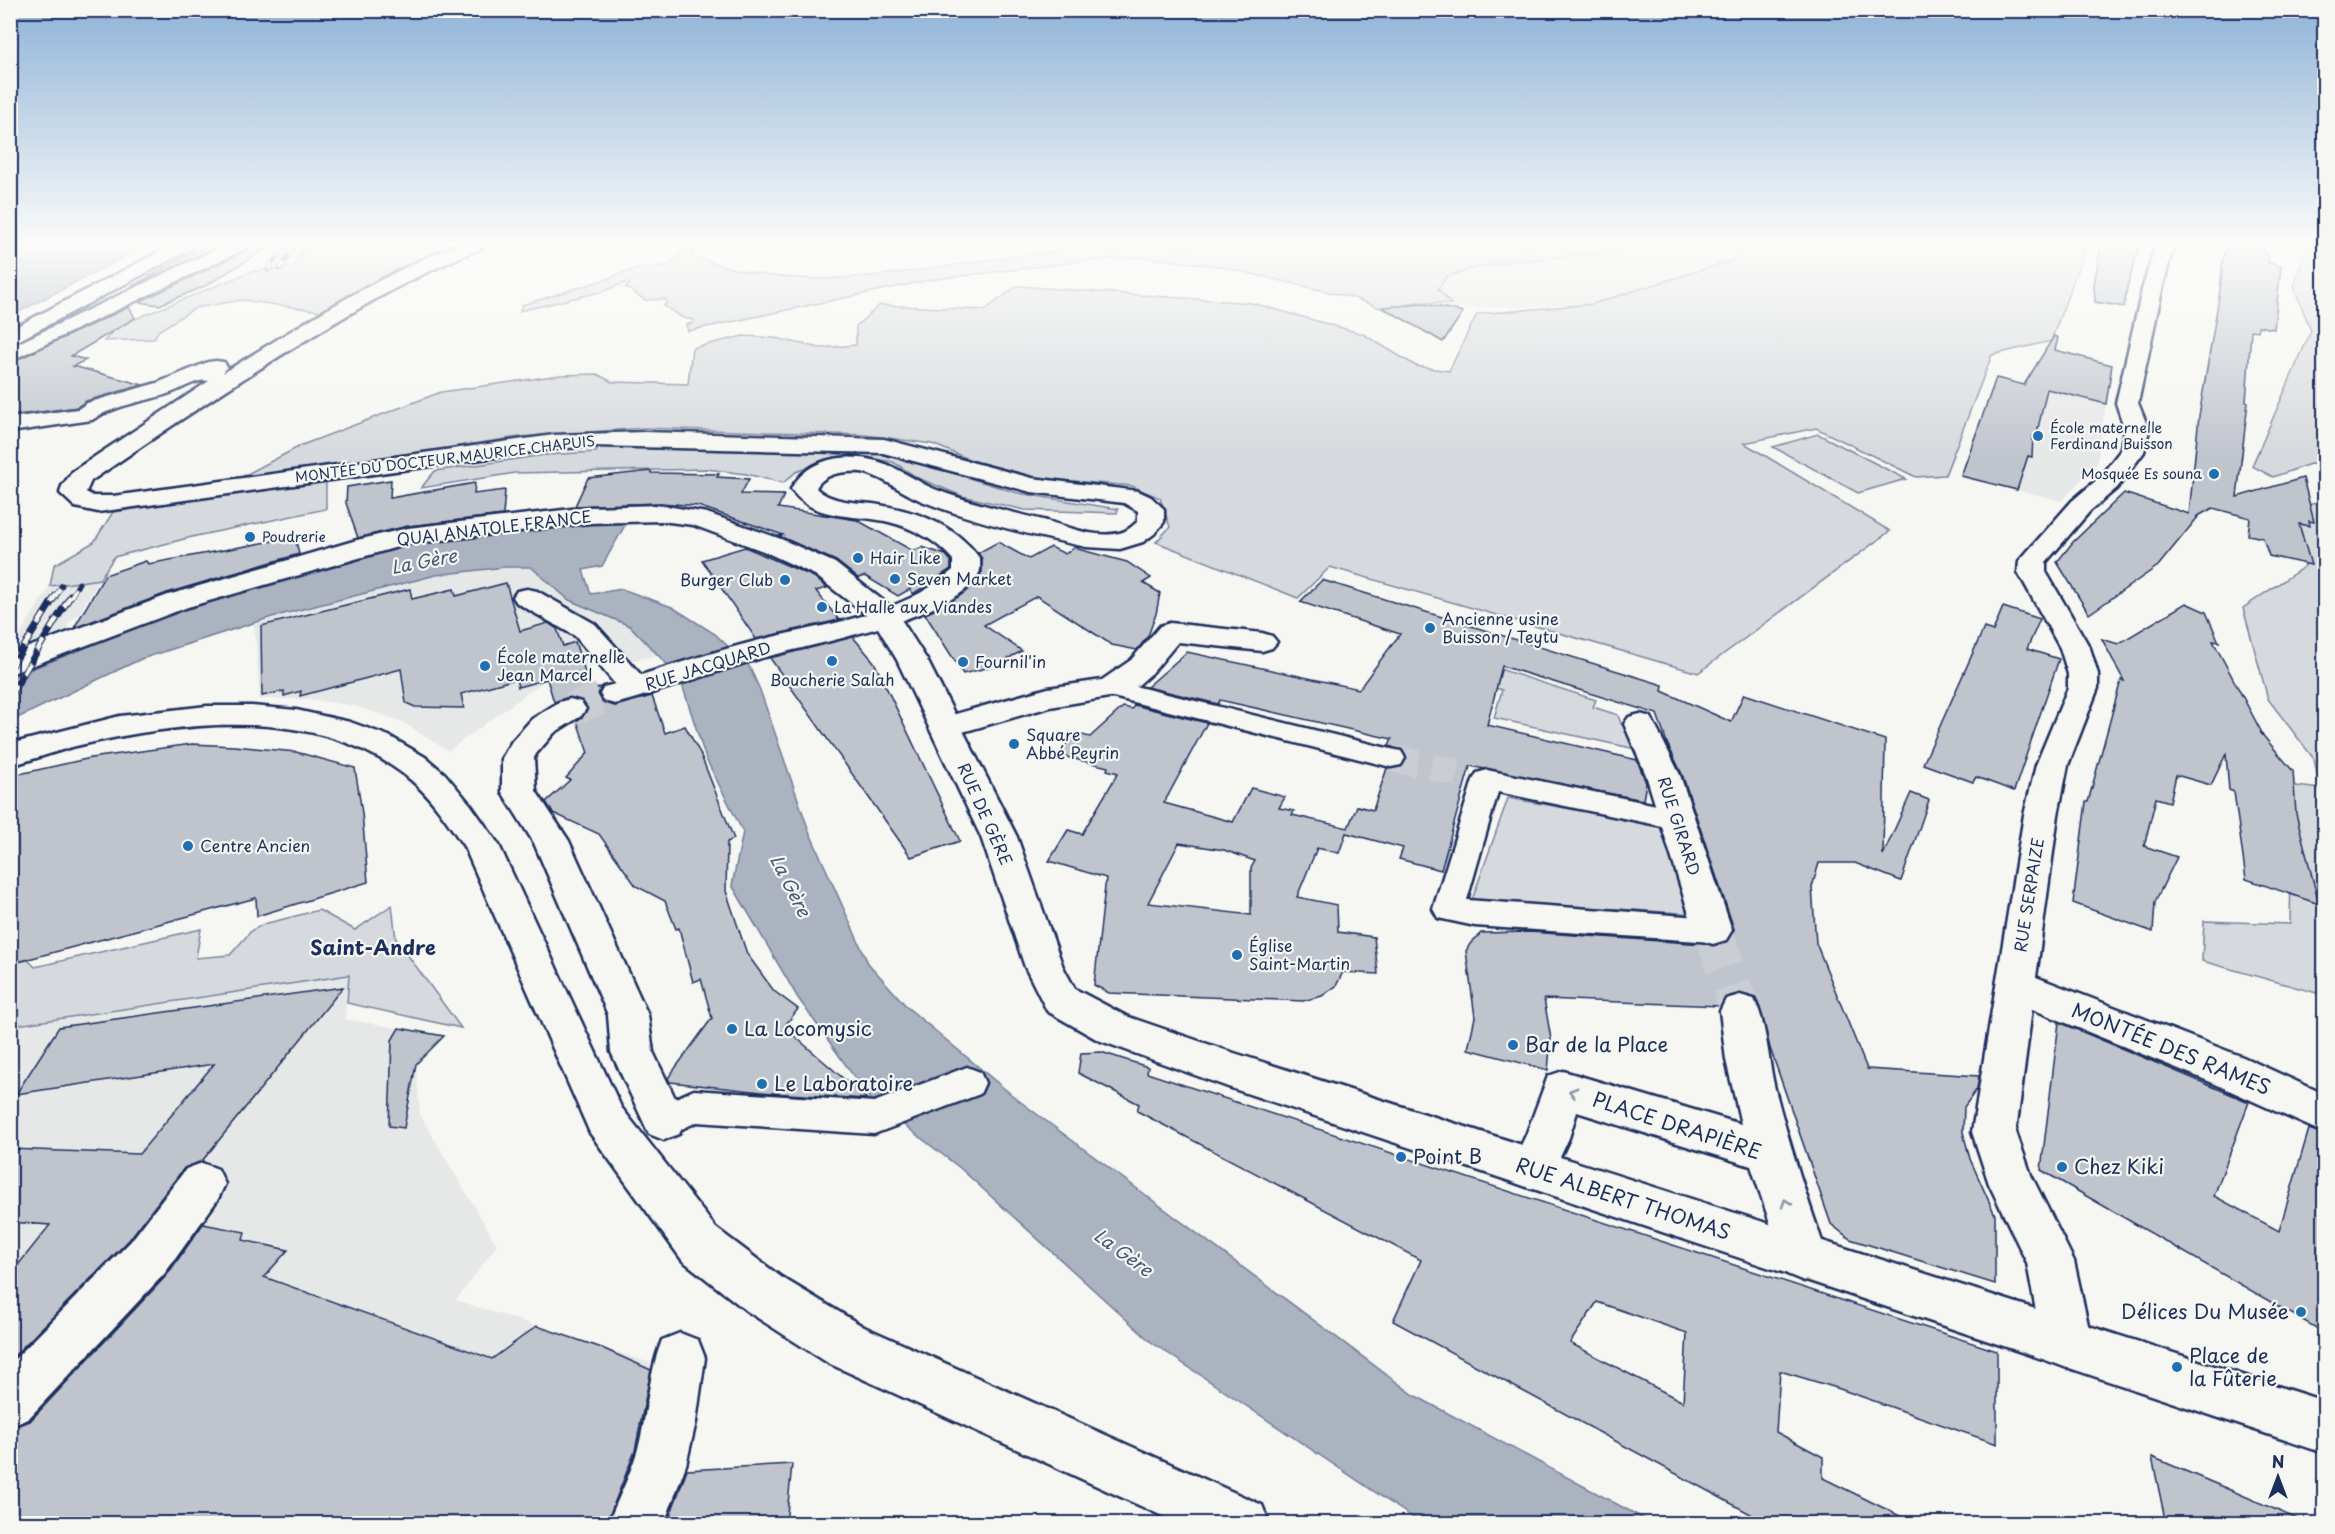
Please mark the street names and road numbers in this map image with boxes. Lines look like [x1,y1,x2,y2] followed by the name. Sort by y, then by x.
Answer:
[294,430,596,487] street label: MONTÉE DU DOCTEUR MAURICE CHAPUIS
[395,503,593,551] street label: QUAI ANATOLE FRANCE
[642,634,774,696] street label: RUE JACQUARD
[953,758,1019,869] street label: RUE DE GÈRE
[1653,773,1707,878] street label: RUE GIRARD
[2007,836,2049,954] street label: RUE SERPAIZE
[2067,994,2275,1102] street label: MONTÉE DES RAMES
[1589,1084,1765,1166] street label: PLACE DRAPIÈRE
[1512,1149,1735,1247] street label: RUE ALBERT THOMAS

